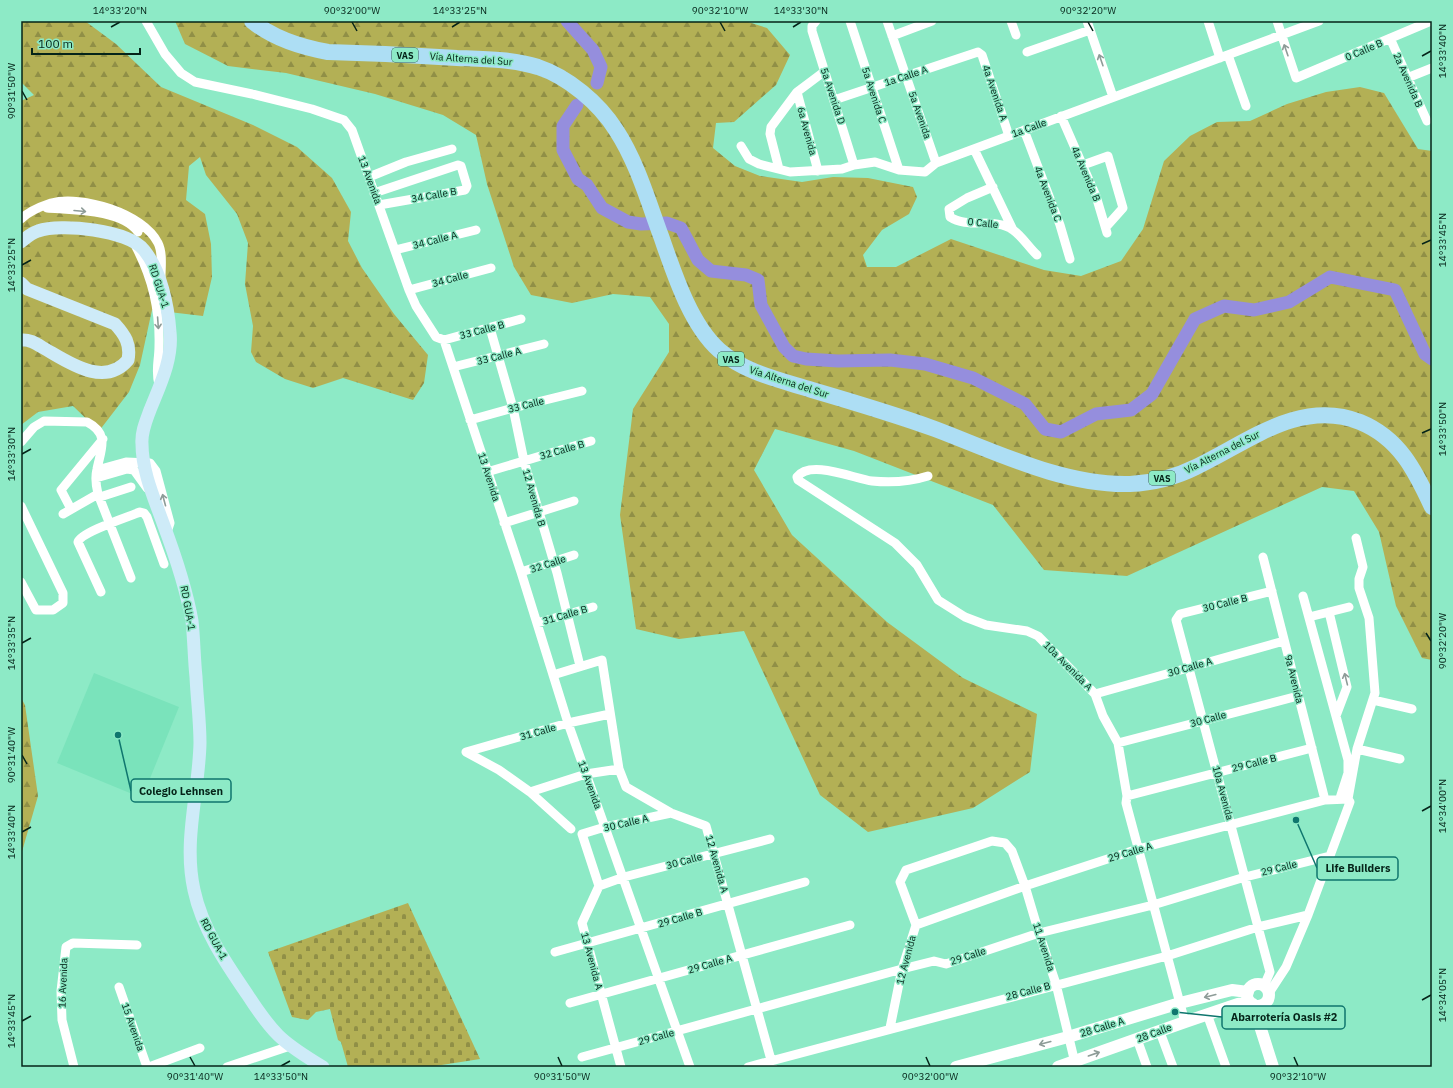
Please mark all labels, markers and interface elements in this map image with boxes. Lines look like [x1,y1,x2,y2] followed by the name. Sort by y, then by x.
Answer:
[93,4,147,17] text: 14°33'20"N
[324,4,380,17] text: 90°32'00"W
[433,4,487,17] text: 14°33'25"N
[692,4,748,17] text: 90°32'10"W
[774,4,828,17] text: 14°33'30"N
[1060,4,1116,17] text: 90°32'20"W
[1436,24,1449,78] text: 14°33'40"N
[32,30,140,56] scale bar
[38,36,73,51] text: 100 m
[1343,36,1385,64] street label: 0 Calle B
[1282,43,1289,56] one-way arrow
[392,48,418,62] road number: VAS
[429,50,513,68] street label: Vía Alterna del Sur
[1390,51,1426,109] street label: 2a Avenida B
[1096,54,1104,66] one-way arrow
[5,63,18,119] text: 90°31'50"W
[883,63,930,89] street label: 1a Calle A
[979,63,1011,123] street label: 4a Avenida A
[859,65,889,125] street label: 5a Avenida C
[818,66,848,126] street label: 5a Avenida D
[906,89,934,141] street label: 5a Avenida
[794,105,820,157] street label: 6a Avenida
[1010,116,1049,140] street label: 1a Calle
[1069,145,1103,203] street label: 4a Avenida B
[355,154,385,206] street label: 13 Avenida
[1032,165,1064,223] street label: 4a Avenida C
[410,185,458,205] street label: 34 Calle B
[73,207,86,214] one-way arrow
[1436,213,1449,267] text: 14°33'45"N
[967,215,999,231] street label: 0 Calle
[411,228,459,252] street label: 34 Calle A
[5,238,18,292] text: 14°33'25"N
[146,262,172,310] street label: RD GUA-1
[431,268,470,290] street label: 34 Calle
[155,316,162,329] one-way arrow
[458,318,506,342] street label: 33 Calle B
[475,344,523,368] street label: 33 Calle A
[718,352,744,366] road number: VAS
[748,363,831,401] street label: Vía Alterna del Sur
[507,394,546,416] street label: 33 Calle
[1436,402,1449,456] text: 14°33'50"N
[5,427,18,481] text: 14°33'30"N
[1182,427,1262,477] street label: Vía Alterna del Sur
[538,437,586,463] street label: 32 Calle B
[475,451,503,504] street label: 13 Avenida
[520,468,548,528] street label: 12 Avenida B
[1149,471,1175,485] road number: VAS
[159,494,167,507] one-way arrow
[528,552,568,576] street label: 32 Calle
[178,585,198,631] street label: RD GUA-1
[1201,591,1249,615] street label: 30 Calle B
[541,602,589,628] street label: 31 Calle B
[1436,613,1449,669] text: 90°32'20"W
[5,616,18,670] text: 14°33'35"N
[1041,639,1096,694] street label: 10a Avenida A
[1282,653,1306,705] street label: 9a Avenida
[1166,654,1214,680] street label: 30 Calle A
[1341,673,1349,686] one-way arrow
[1189,708,1228,730] street label: 30 Calle
[519,721,558,743] street label: 31 Calle
[5,727,18,783] text: 90°31'40"W
[1230,751,1278,775] street label: 29 Calle B
[575,759,605,811] street label: 13 Avenida
[1210,764,1237,822] street label: 10a Avenida
[131,779,231,802] callout: Colegio Lehnsen
[1436,779,1449,833] text: 14°34'00"N
[139,784,223,798] text: Colegio Lehnsen
[5,805,18,859] text: 14°33'40"N
[602,811,650,834] street label: 30 Calle A
[703,834,732,895] street label: 12 Avenida A
[1106,839,1154,865] street label: 29 Calle A
[665,850,704,872] street label: 30 Calle
[1260,857,1299,879] street label: 29 Calle
[1317,857,1398,880] callout: Life Builders
[1326,861,1391,875] text: Life Builders
[656,905,704,931] street label: 29 Calle B
[198,916,230,962] street label: RD GUA-1
[1030,921,1058,974] street label: 11 Avenida
[578,931,606,992] street label: 13 Avenida A
[893,933,919,986] street label: 12 Avenida
[948,944,988,968] street label: 29 Calle
[686,951,734,977] street label: 29 Calle A
[56,957,70,1008] street label: 16 Avenida
[1436,968,1449,1022] text: 14°34'05"N
[1004,979,1052,1003] street label: 28 Calle B
[1204,993,1217,1000] one-way arrow
[5,994,18,1048] text: 14°33'45"N
[119,1001,148,1053] street label: 15 Avenida
[1222,1006,1345,1029] callout: Abarrotería Oasis #2
[1231,1010,1338,1024] text: Abarrotería Oasis #2
[1078,1014,1126,1040] street label: 28 Calle A
[1134,1020,1174,1045] street label: 28 Calle
[637,1026,676,1048] street label: 29 Calle
[1038,1040,1051,1047] one-way arrow
[1088,1050,1101,1057] one-way arrow
[167,1070,223,1083] text: 90°31'40"W
[254,1070,308,1083] text: 14°33'50"N
[534,1070,590,1083] text: 90°31'50"W
[902,1070,958,1083] text: 90°32'00"W
[1270,1070,1326,1083] text: 90°32'10"W

